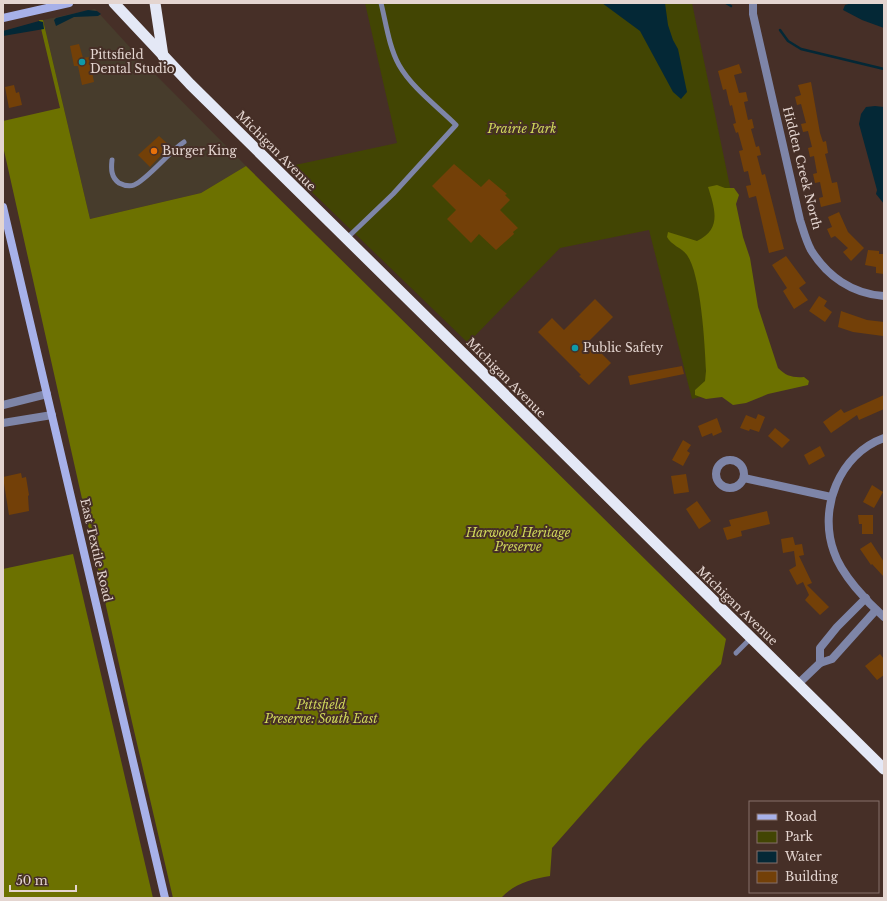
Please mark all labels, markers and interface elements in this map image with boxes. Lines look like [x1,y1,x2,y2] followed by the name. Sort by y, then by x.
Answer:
[90,47,175,76] place label: Pittsfield Dental Studio
[77,57,87,67] marker: Pittsfield Dental Studio
[780,105,825,231] street label: Hidden Creek North
[233,108,319,194] street label: Michigan Avenue
[487,121,556,136] park label: Prairie Park
[162,143,237,158] place label: Burger King
[149,146,159,156] marker: Burger King
[463,335,549,421] street label: Michigan Avenue
[583,340,664,355] place label: Public Safety
[570,343,580,353] marker: Public Safety
[77,497,116,603] street label: East Textile Road
[465,525,571,554] park label: Harwood Heritage Preserve
[694,563,781,648] street label: Michigan Avenue
[263,697,378,726] park label: Pittsfield Preserve: South East
[749,801,879,893] legend
[785,809,817,824] text: Road
[785,829,813,844] text: Park
[784,849,822,864] text: Water
[10,867,76,893] scale bar
[785,869,839,884] text: Building
[16,873,48,888] text: 50 m

